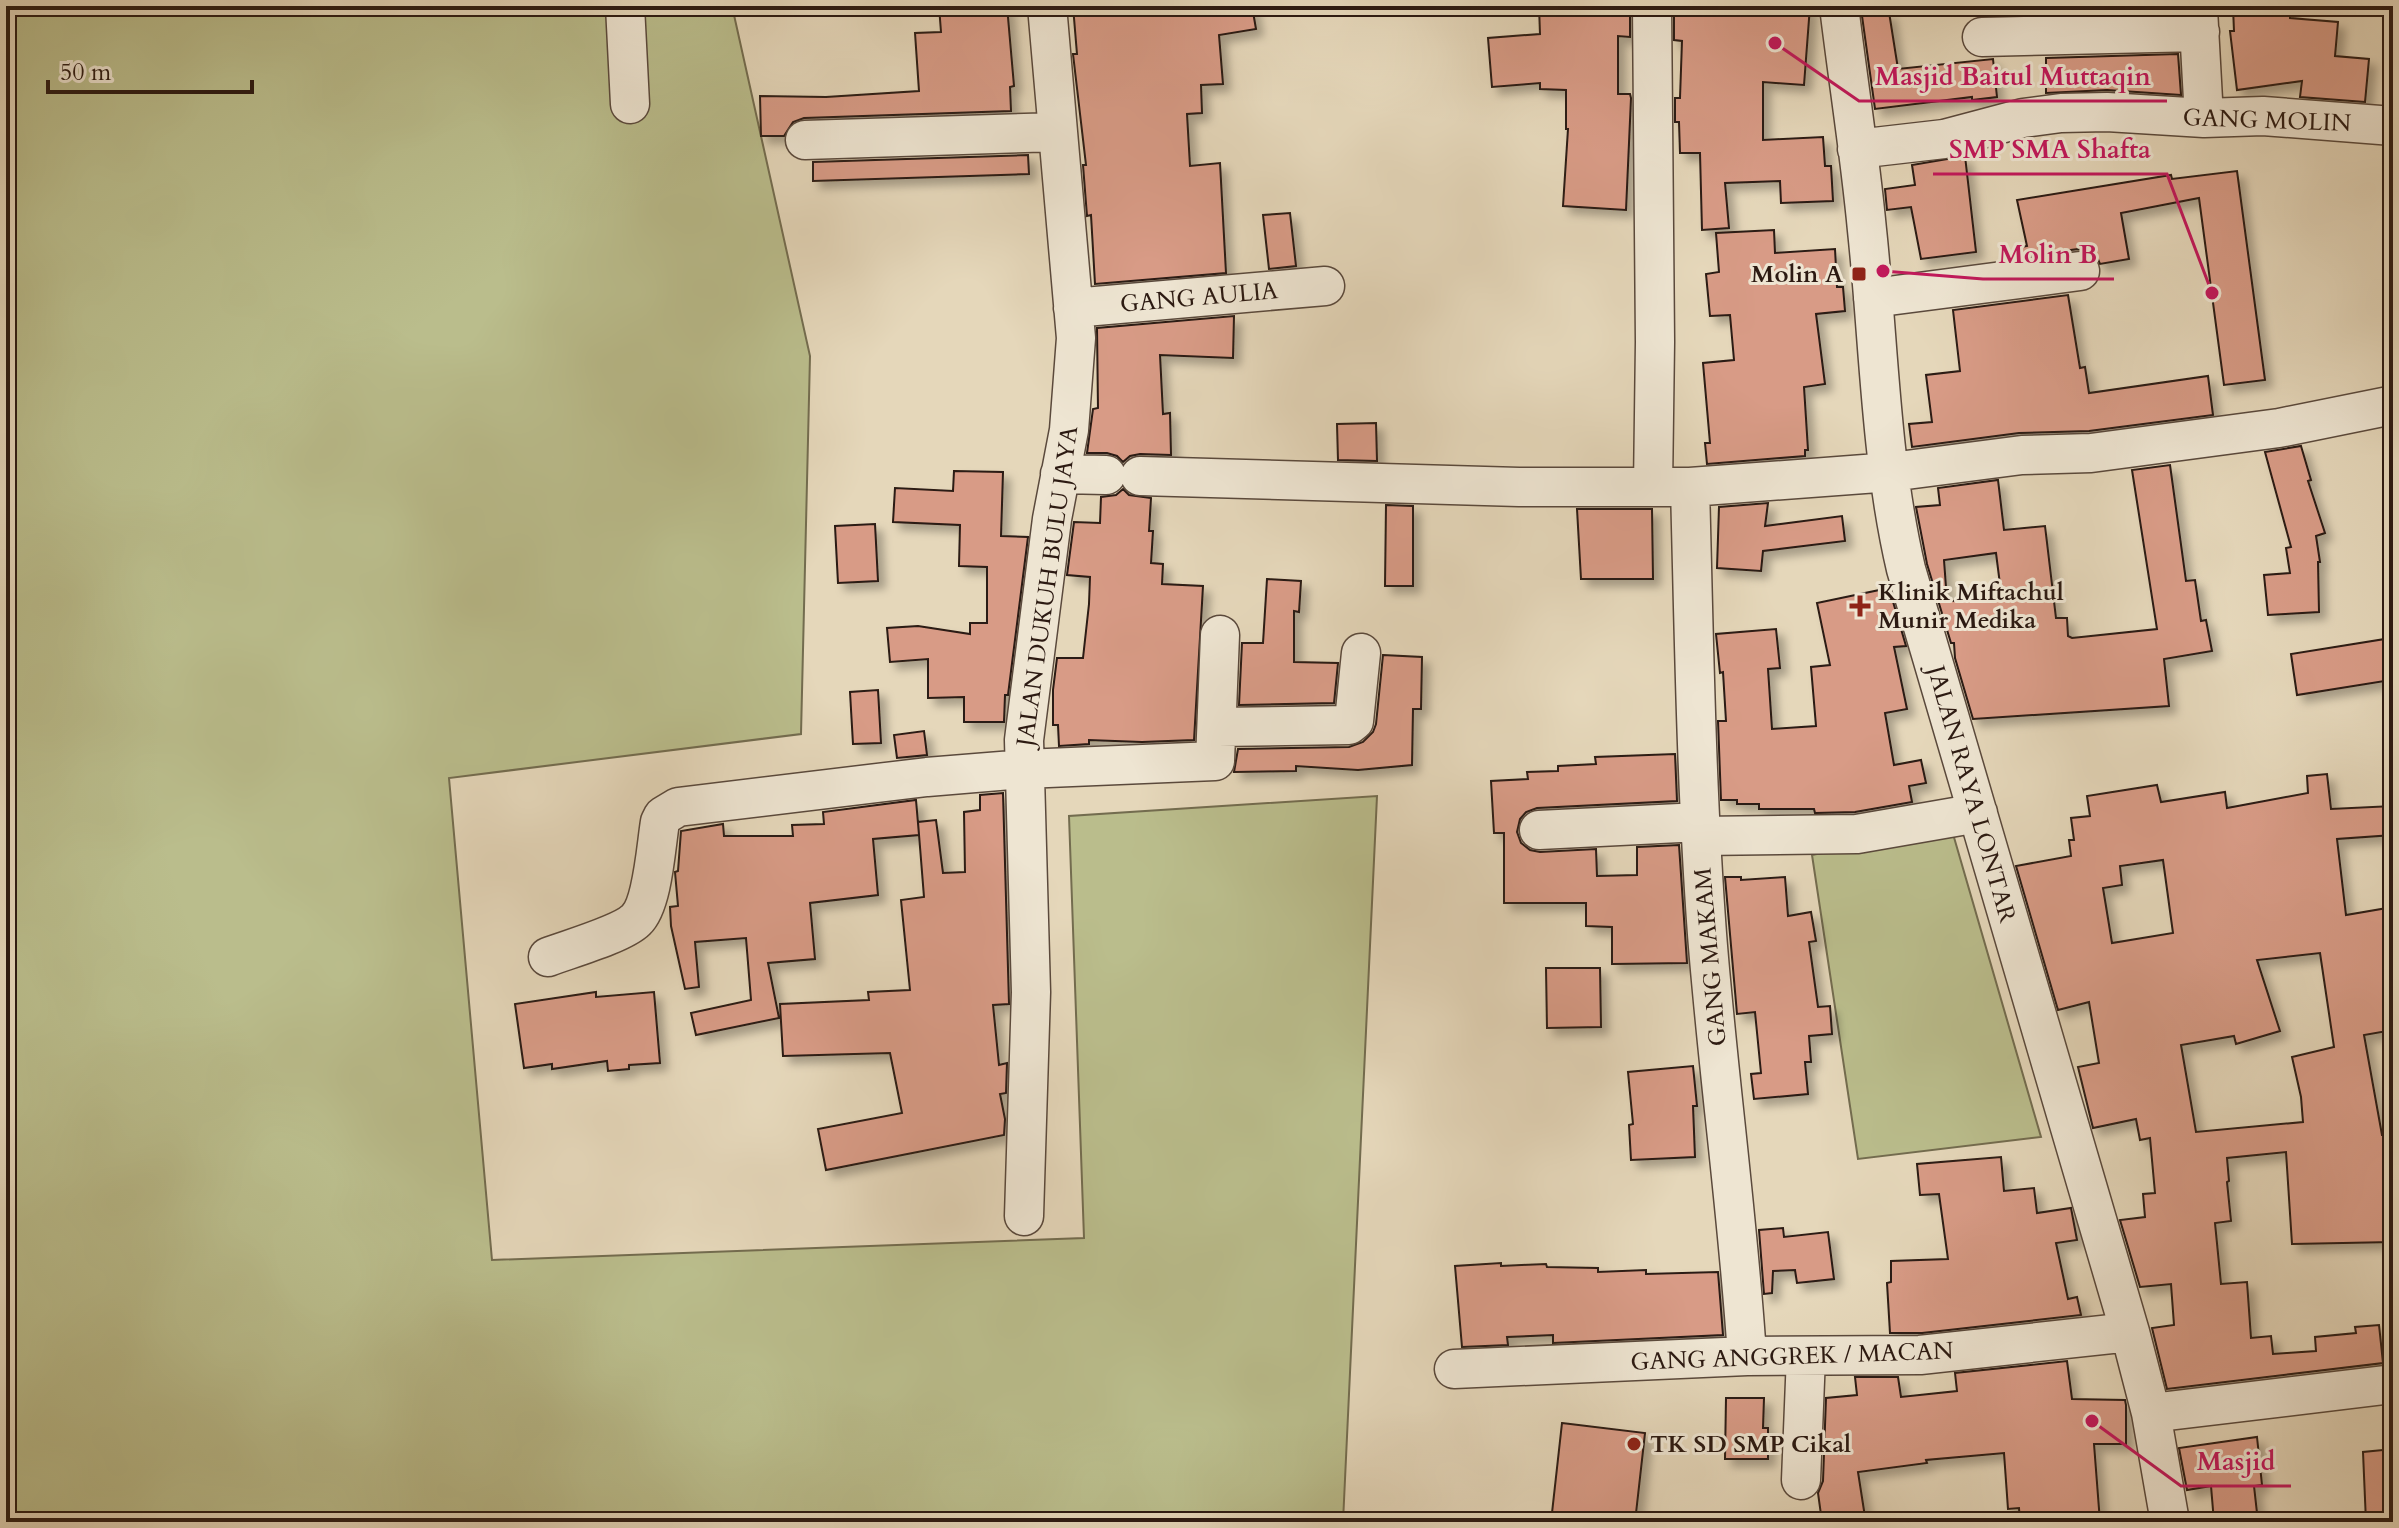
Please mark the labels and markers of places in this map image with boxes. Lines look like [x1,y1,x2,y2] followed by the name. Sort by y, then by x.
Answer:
[1859,51,2167,101] callout: Masjid Baitul Muttaqin
[1933,124,2167,174] callout: SMP SMA Shafta
[1983,229,2114,279] callout: Molin B
[1751,258,1843,291] place label: Molin A
[1850,265,1868,283] marker: Molin A
[1878,576,2064,637] place label: Klinik Miftachul Munir Medika
[1849,595,1871,617] marker: Klinik Miftachul Munir Medika
[1650,1428,1851,1461] place label: TK SD SMP Cikal
[1625,1435,1643,1453] marker: TK SD SMP Cikal
[2181,1436,2291,1486] callout: Masjid

